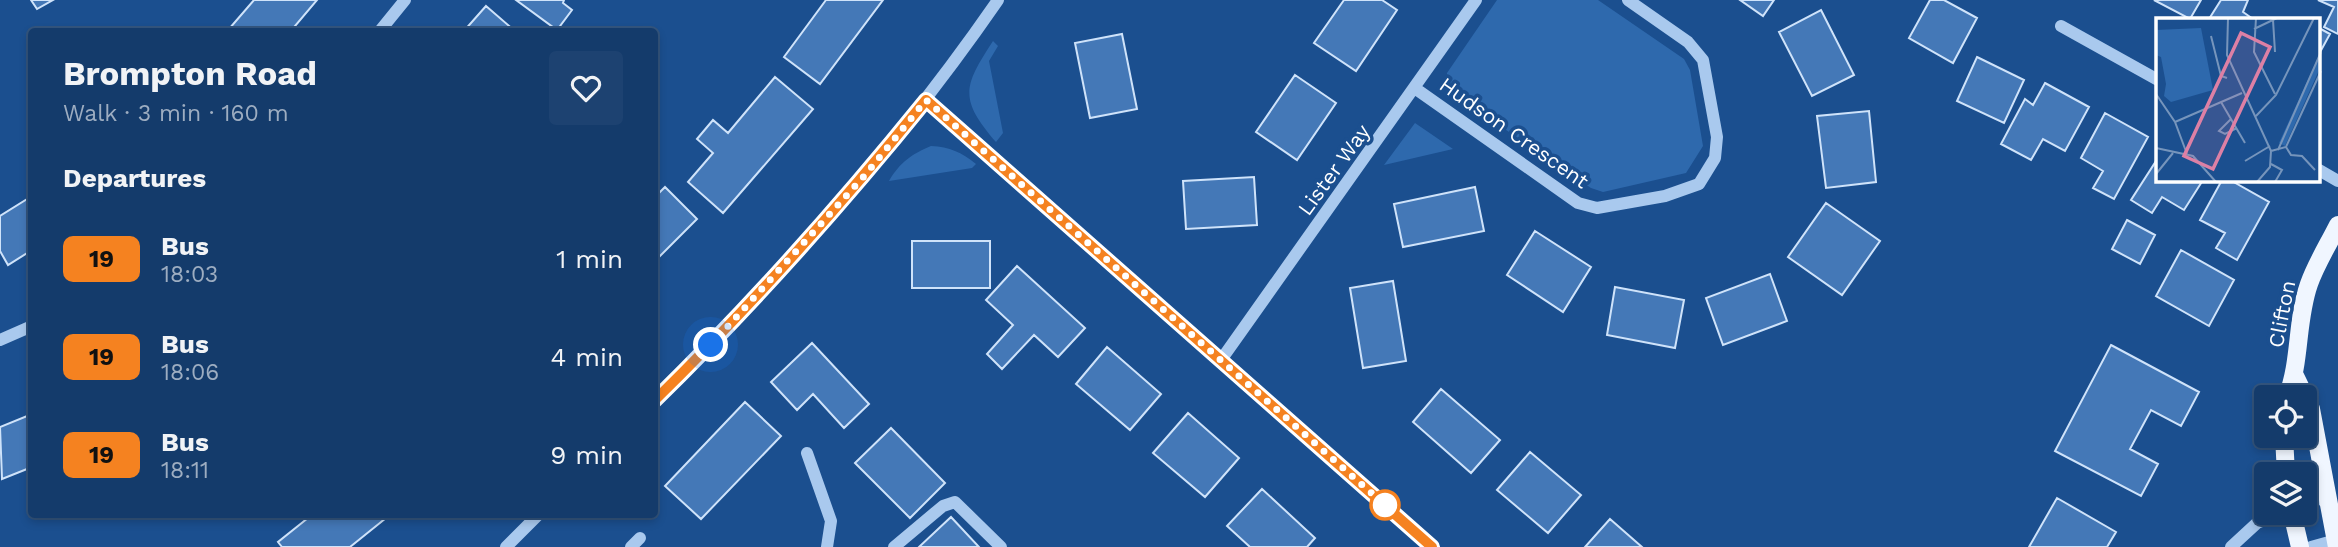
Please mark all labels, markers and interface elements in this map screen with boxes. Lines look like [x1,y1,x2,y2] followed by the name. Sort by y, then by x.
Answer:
[2156,18,2320,182] inset map
[549,51,623,125] button: heart
[63,54,317,93] text: Brompton Road
[1435,72,1594,194] street label: Hudson Crescent
[63,100,289,127] text: Walk · 3 min · 160 m
[1292,119,1375,220] street label: Lister Way
[63,163,206,193] text: Departures
[161,231,209,261] text: Bus
[556,244,623,274] text: 1 min
[89,245,114,273] text: 19
[161,261,218,288] text: 18:03
[2263,278,2300,350] street label: Clifton
[693,327,728,362] your location
[161,329,209,359] text: Bus
[550,342,623,372] text: 4 min
[89,343,114,371] text: 19
[161,359,219,386] text: 18:06
[2254,385,2317,525] map controls
[2254,385,2317,448] button: locate
[161,427,209,457] text: Bus
[550,440,623,470] text: 9 min
[89,441,114,469] text: 19
[161,457,209,484] text: 18:11
[2254,462,2317,525] button: layers
[1370,490,1400,520] unlabelled marker

